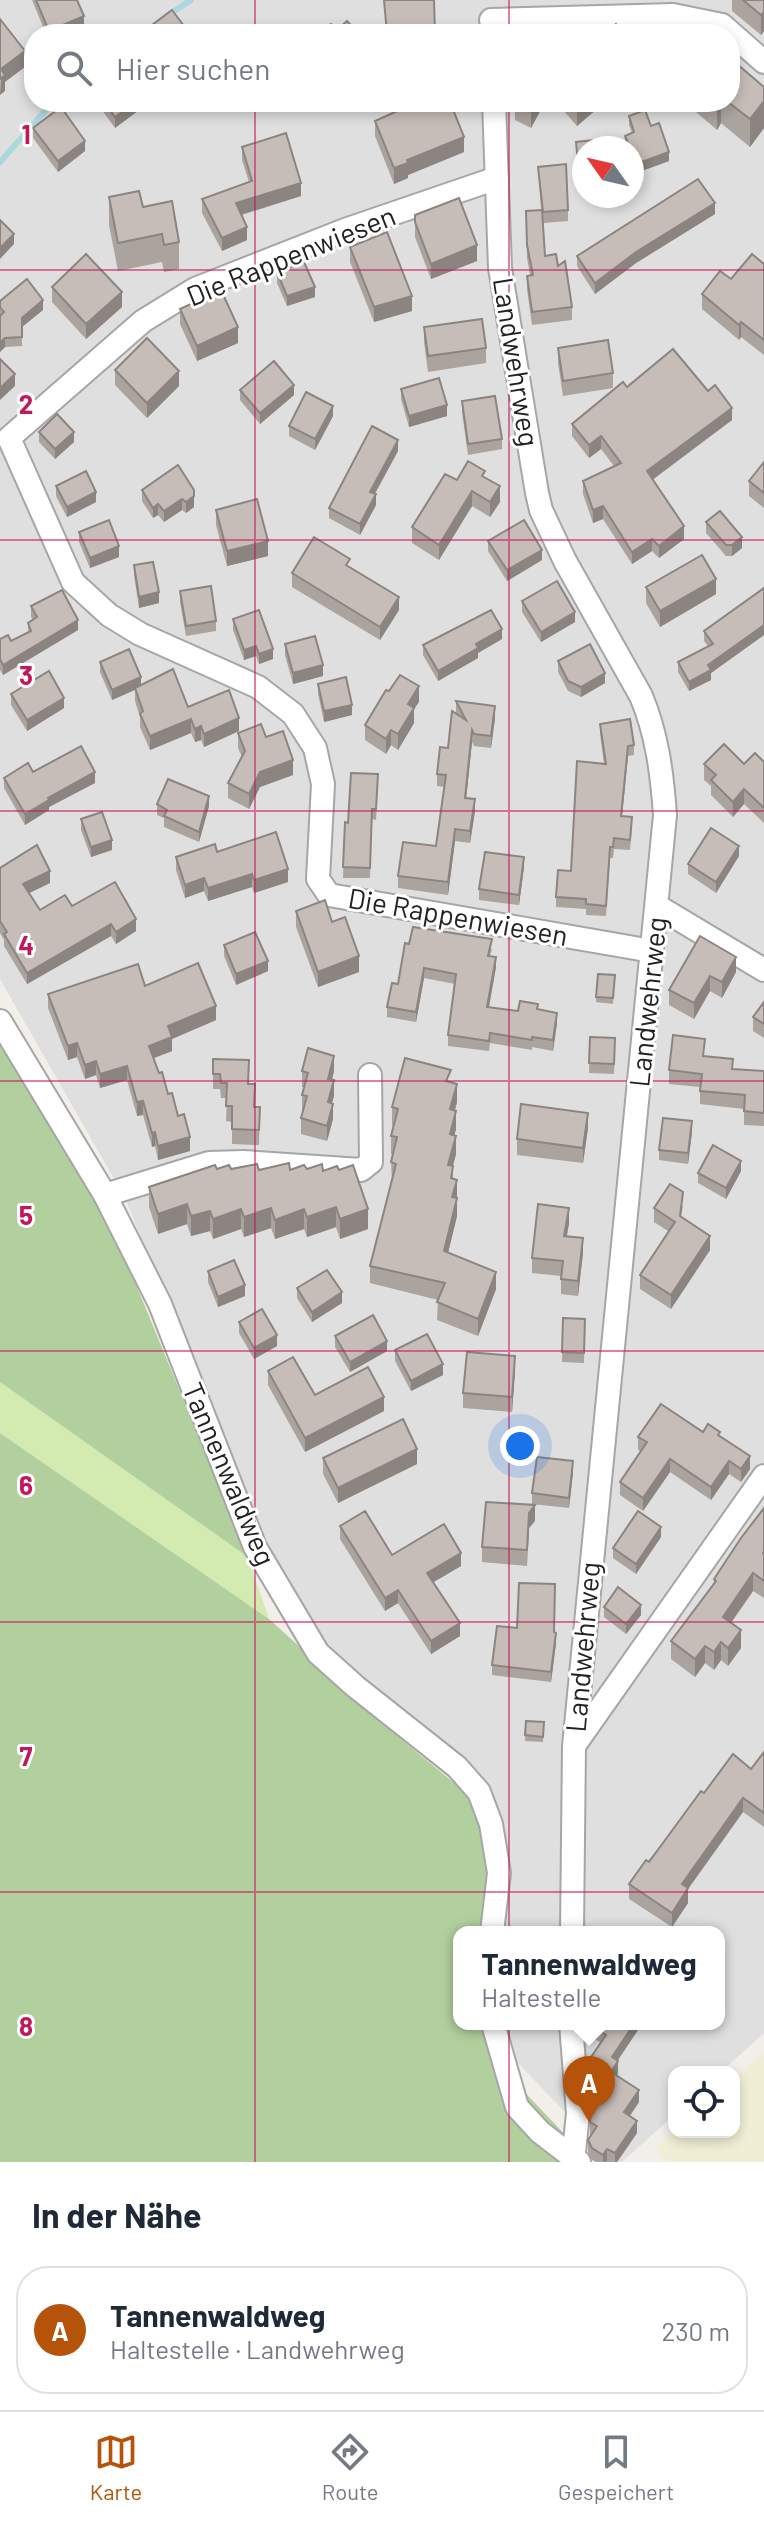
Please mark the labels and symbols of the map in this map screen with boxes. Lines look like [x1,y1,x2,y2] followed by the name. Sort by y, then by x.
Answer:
[21,118,31,149] text: 1
[572,136,644,208] north arrow
[181,198,400,312] street label: Die Rappenwiesen
[487,275,547,449] street label: Landwehrweg
[19,388,33,419] text: 2
[19,659,33,690] text: 3
[346,880,571,952] street label: Die Rappenwiesen
[621,915,673,1089] street label: Landwehrweg
[18,929,34,960] text: 4
[19,1199,33,1230] text: 5
[176,1377,284,1570] street label: Tannenwaldweg
[500,1426,540,1466] your location
[19,1469,33,1500] text: 6
[558,1560,606,1733] street label: Landwehrweg
[20,1740,33,1771] text: 7
[19,2010,33,2041] text: 8
[563,2056,615,2122] pin: A

